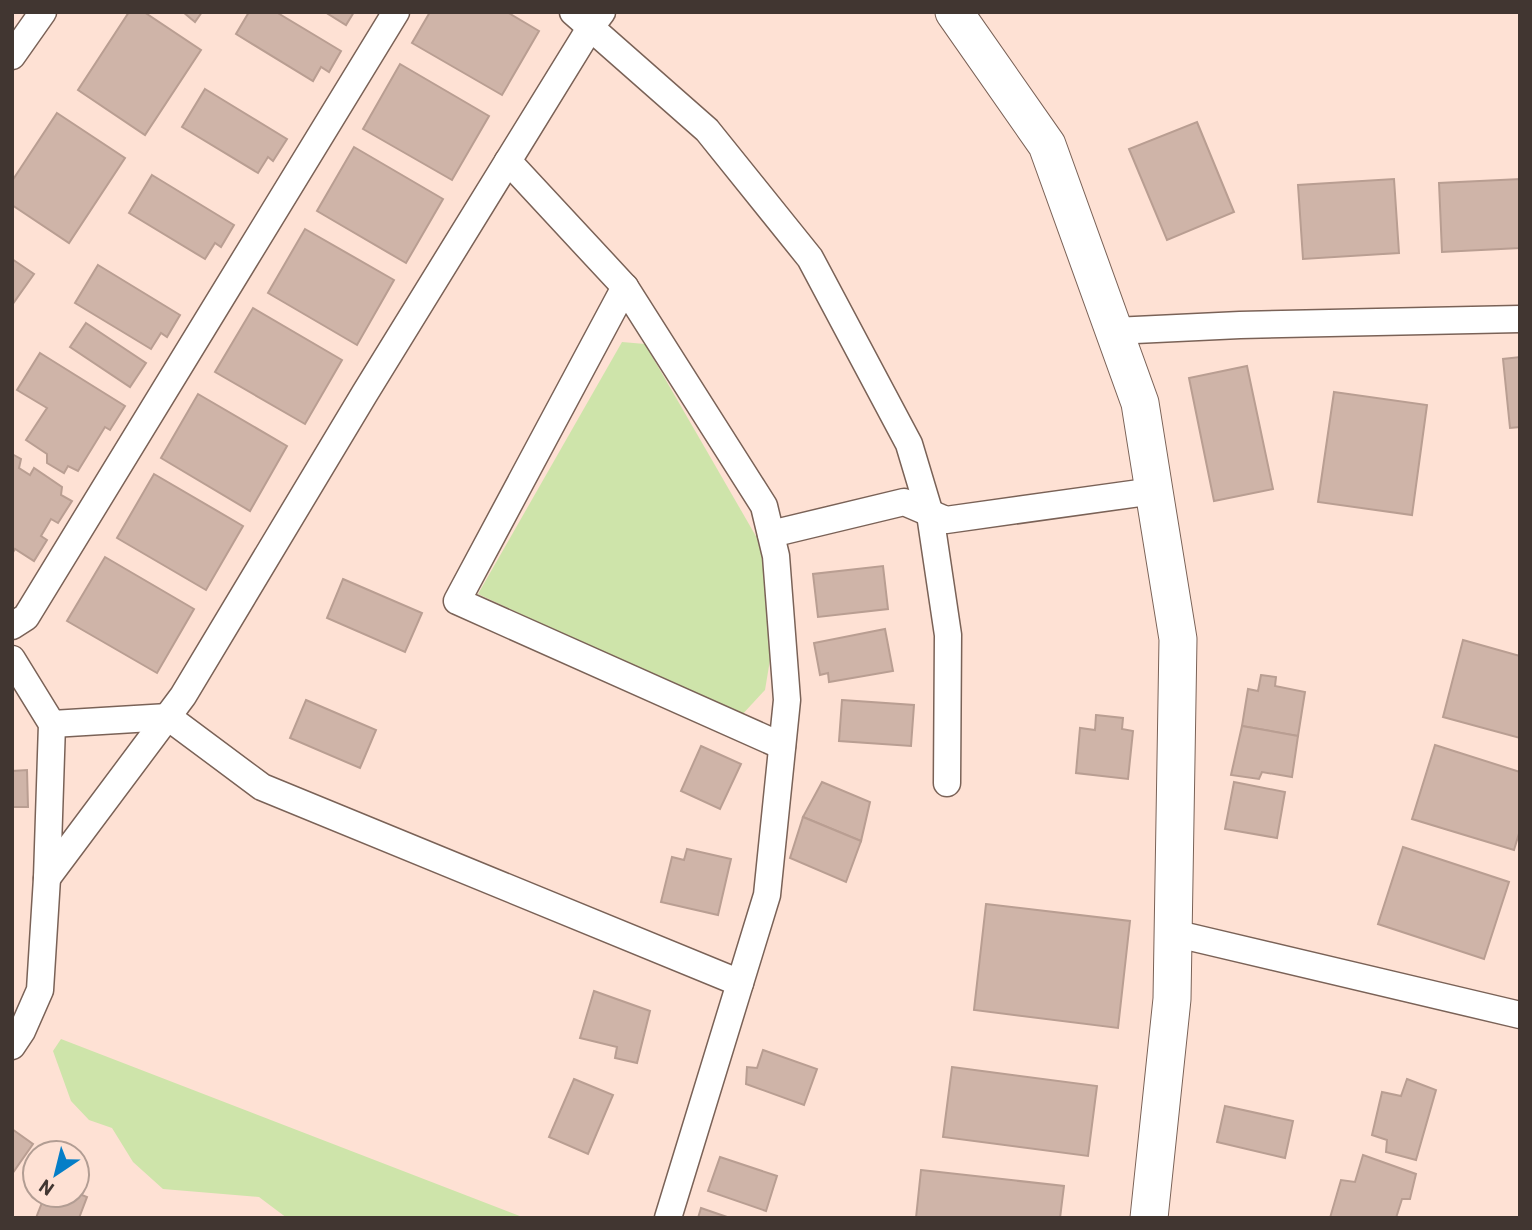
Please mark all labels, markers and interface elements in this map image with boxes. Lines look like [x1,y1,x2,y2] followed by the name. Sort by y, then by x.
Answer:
[21,1139,91,1209] north arrow
[34,1175,58,1201] text: N

